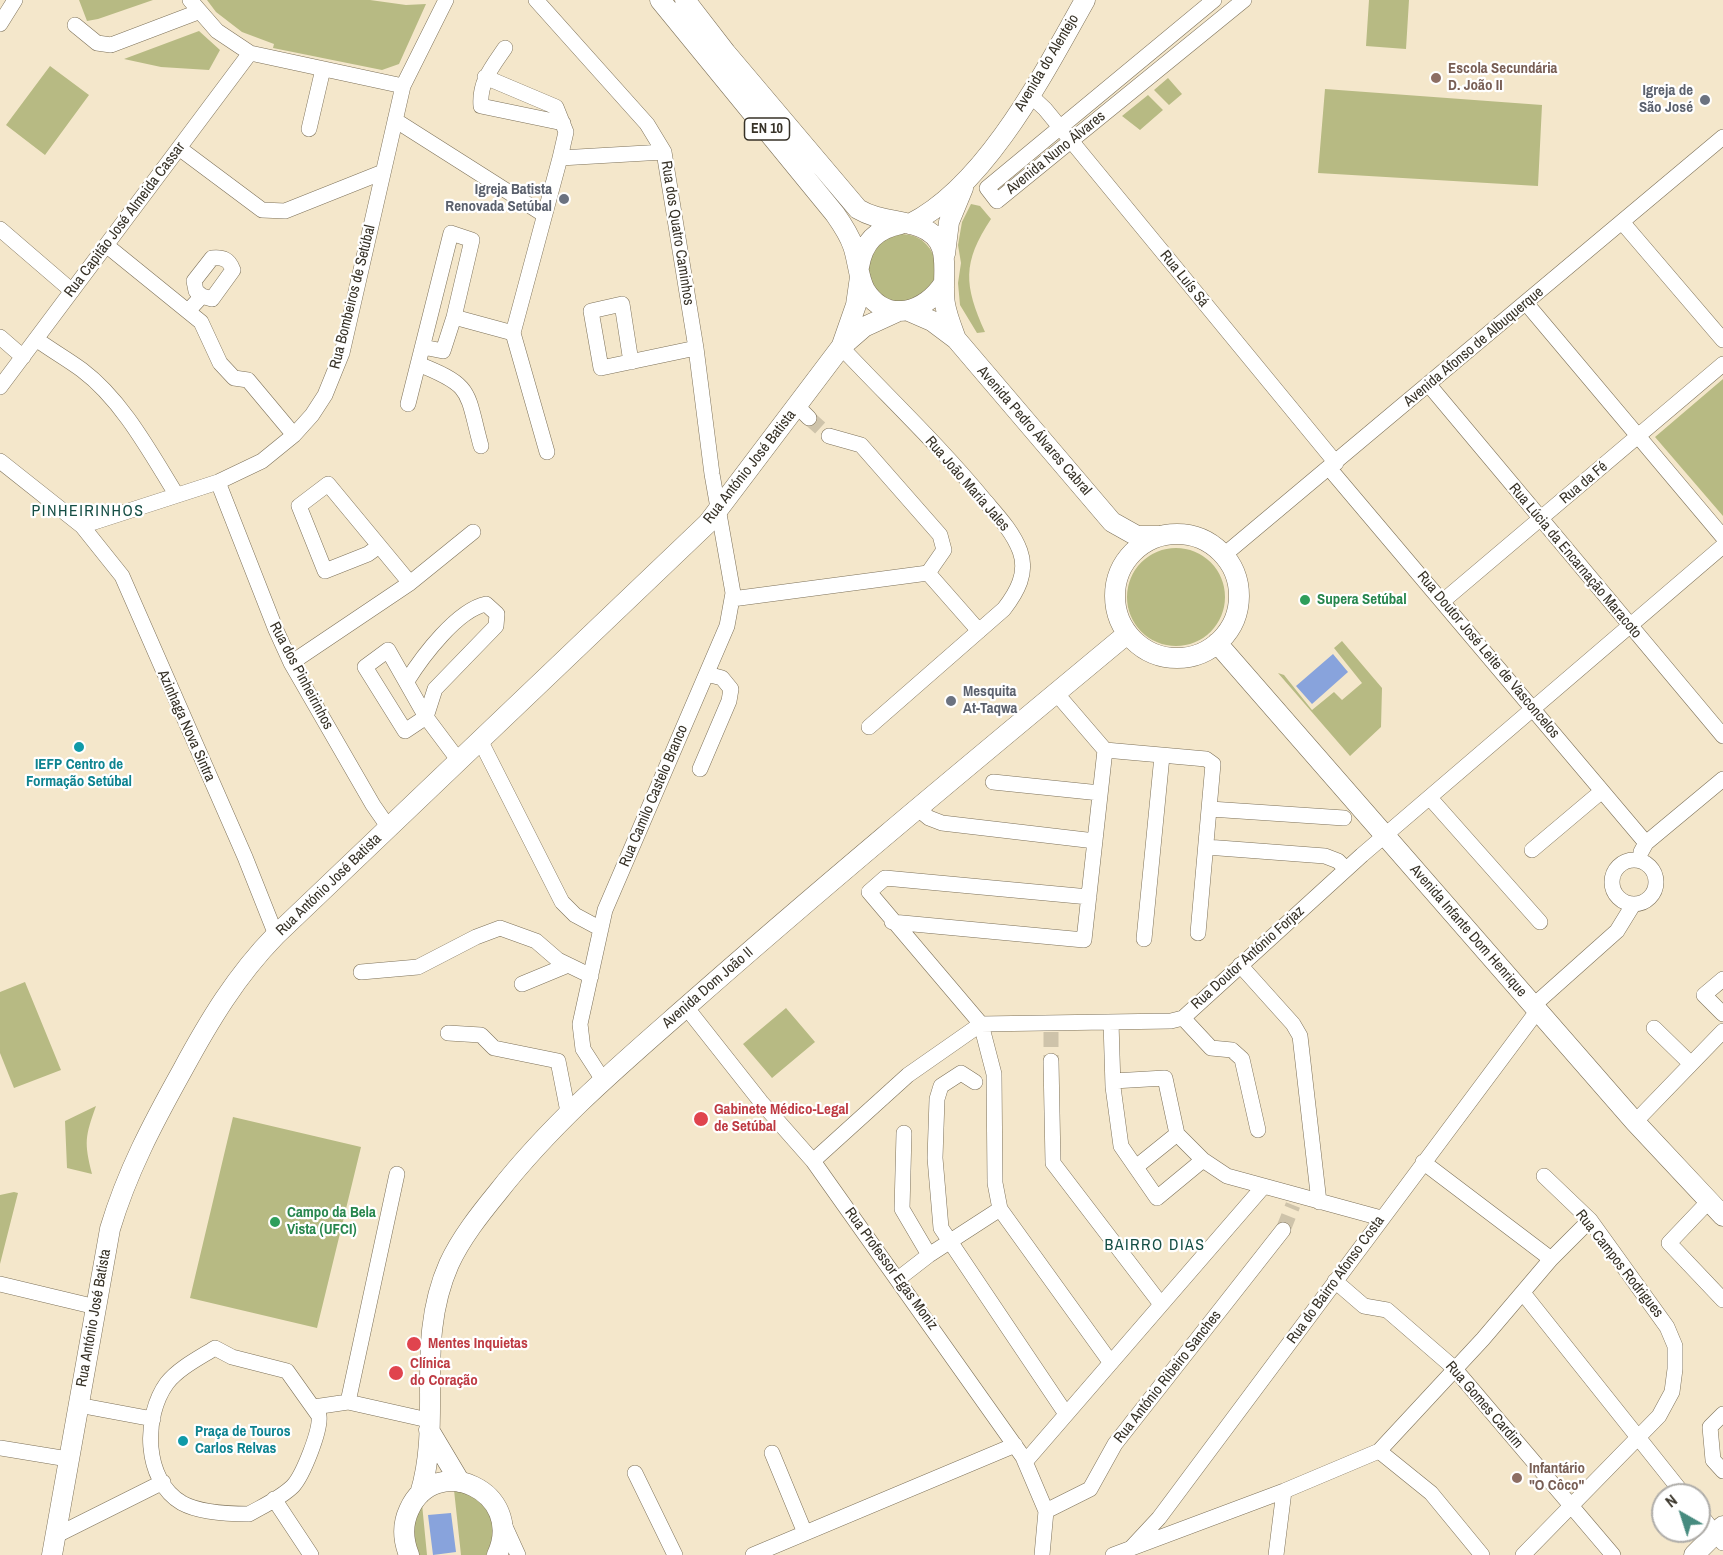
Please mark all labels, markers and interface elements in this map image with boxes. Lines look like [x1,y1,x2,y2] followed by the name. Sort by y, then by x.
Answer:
[1011,11,1083,115] street label: Avenida do Alentejo
[1448,60,1557,95] place label: Escola Secundária D. João II
[1429,71,1443,85] marker: Escola Secundária D. João II
[1639,82,1693,117] place label: Igreja de São José
[1698,93,1712,107] marker: Igreja de São José
[1003,108,1109,198] street label: Avenida Nuno Álvares
[744,118,789,140] road number: EN 10
[61,139,189,301] street label: Rua Capitão José Almeida Cassar
[657,159,697,307] street label: Rua dos Quatro Caminhos
[445,181,552,216] place label: Igreja Batista Renovada Setúbal
[557,192,571,206] marker: Igreja Batista Renovada Setúbal
[326,223,380,371] street label: Rua Bombeiros de Setúbal
[1156,247,1212,311] street label: Rua Luís Sá
[1400,283,1548,411] street label: Avenida Afonso de Albuquerque
[973,363,1095,499] street label: Avenida Pedro Álvares Cabral
[700,406,800,528] street label: Rua António José Batista
[921,433,1013,535] street label: Rua João Maria Jales
[1556,458,1612,508] street label: Rua da Fé
[1505,480,1645,642] street label: Rua Lúcia da Encarnação Maracoto
[32,502,144,522] district label: PINHEIRINHOS
[1413,568,1563,742] street label: Rua Doutor José Leite de Vasconcelos
[1317,591,1407,609] place label: Supera Setúbal
[1298,593,1312,607] marker: Supera Setúbal
[265,619,337,733] street label: Rua dos Pinheirinhos
[153,667,219,785] street label: Azinhaga Nova Sintra
[963,683,1017,718] place label: Mesquita At-Taqwa
[944,694,958,708] marker: Mesquita At-Taqwa
[616,722,692,870] street label: Rua Camilo Castelo Branco
[72,740,86,754] marker: IEFP Centro de Formação Setúbal
[26,756,132,791] place label: IEFP Centro de Formação Setúbal
[273,830,385,940] street label: Rua António José Batista
[1406,861,1530,1001] street label: Avenida Infante Dom Henrique
[1188,903,1308,1013] street label: Rua Doutor António Forjaz
[659,944,757,1032] street label: Avenida Dom João II
[714,1101,849,1136] place label: Gabinete Médico-Legal de Setúbal
[692,1110,710,1128] marker: Gabinete Médico-Legal de Setúbal
[287,1204,376,1239] place label: Campo da Bela Vista (UFCI)
[841,1204,941,1334] street label: Rua Professor Egas Moniz
[1571,1206,1667,1322] street label: Rua Campos Rodrigues
[1284,1212,1388,1348] street label: Rua do Bairro Afonso Costa
[268,1215,282,1229] marker: Campo da Bela Vista (UFCI)
[1104,1236,1206,1256] district label: BAIRRO DIAS
[73,1248,115,1388] street label: Rua António José Batista
[1111,1307,1225,1447] street label: Rua António Ribeiro Sanches
[405,1335,423,1353] marker: Mentes Inquietas
[428,1335,528,1353] place label: Mentes Inquietas
[410,1355,478,1390] place label: Clínica do Coração
[1441,1358,1527,1452] street label: Rua Gomes Cardim
[387,1364,405,1382] marker: Clínica do Coração
[195,1423,290,1458] place label: Praça de Touros Carlos Relvas
[176,1434,190,1448] marker: Praça de Touros Carlos Relvas
[1529,1460,1585,1495] place label: Infantário "O Côco"
[1510,1471,1524,1485] marker: Infantário "O Côco"
[1651,1483,1711,1543] north arrow
[1660,1489,1682,1512] text: N

